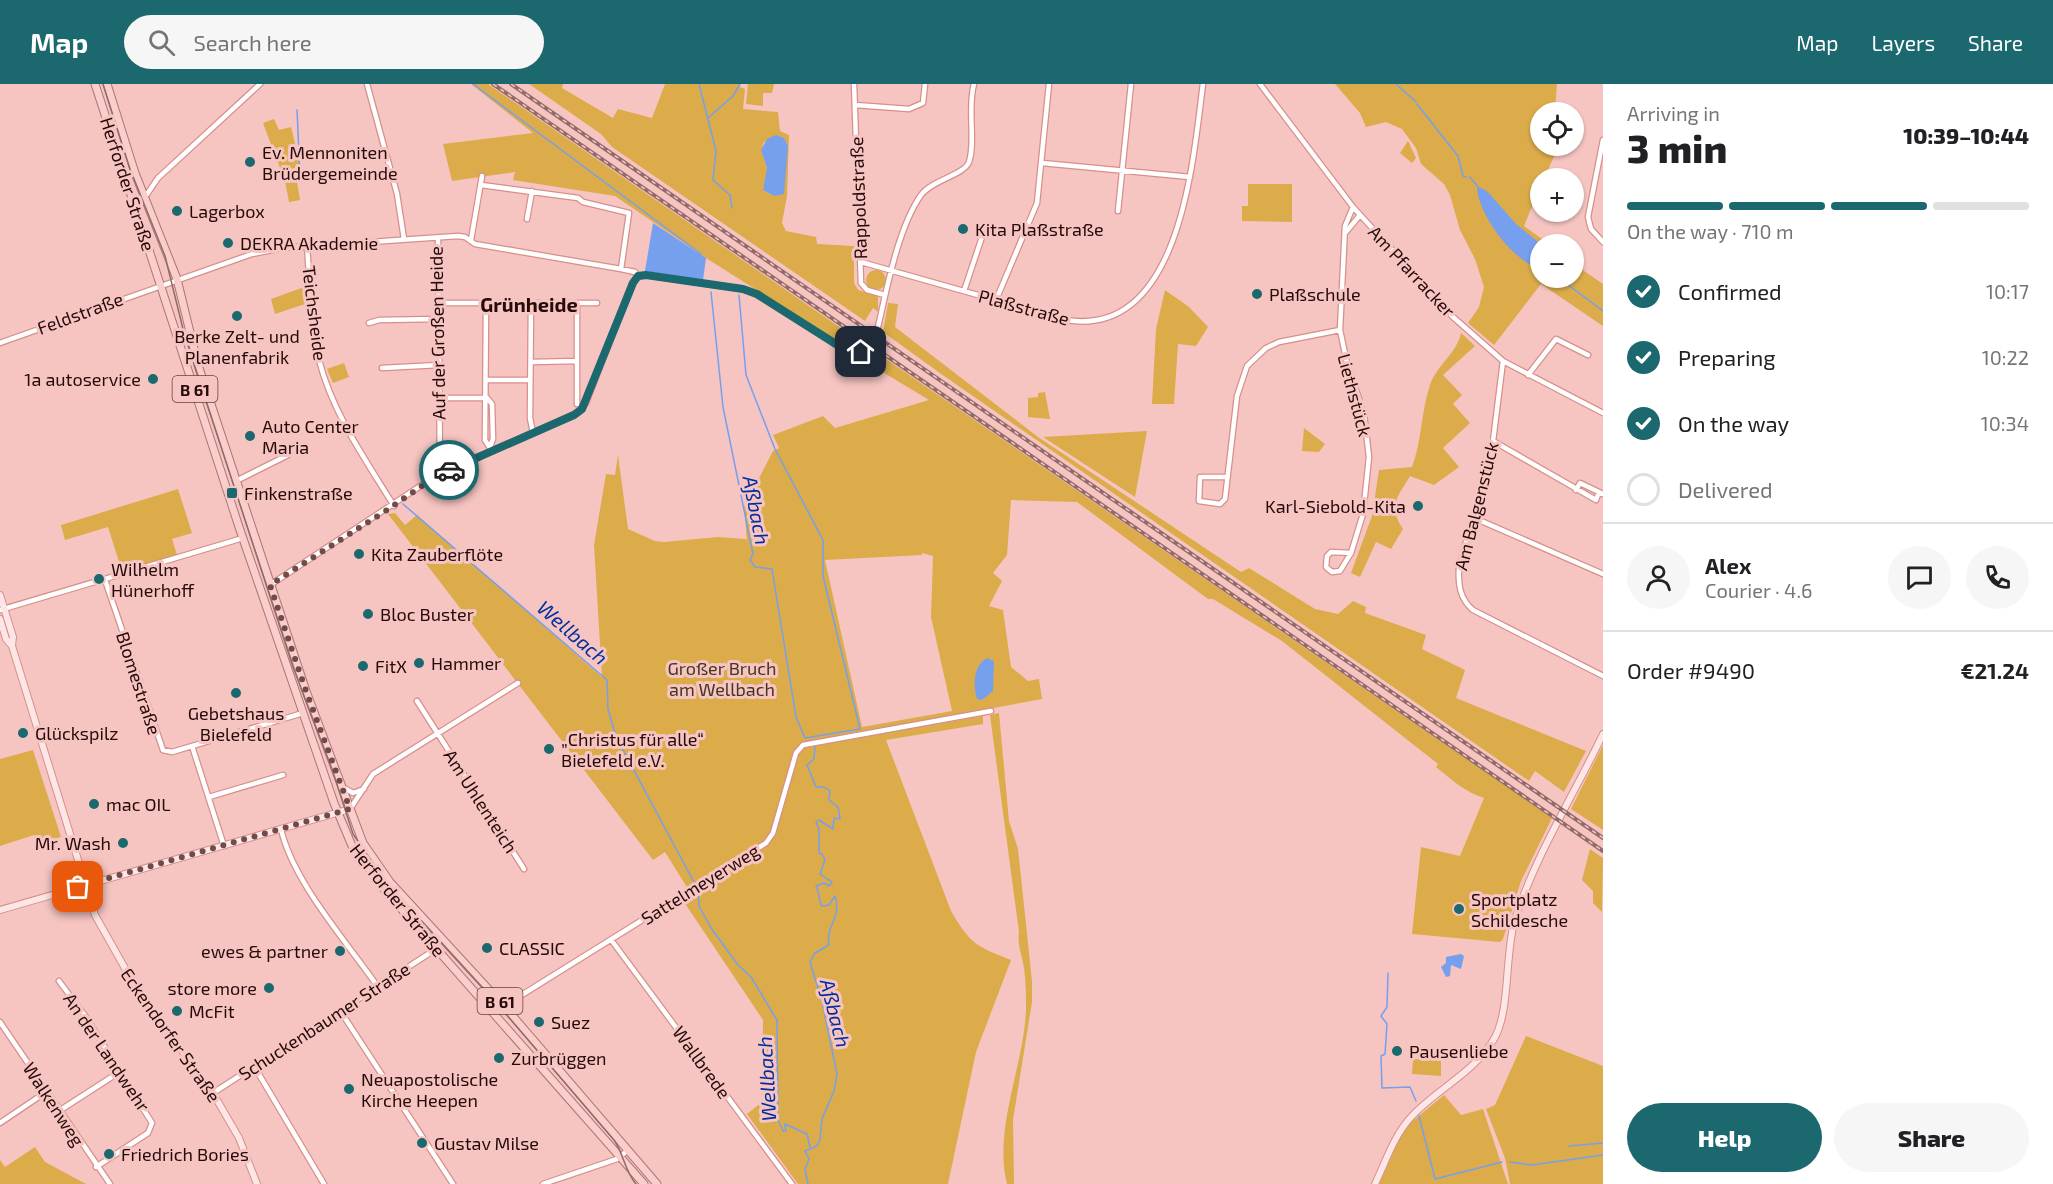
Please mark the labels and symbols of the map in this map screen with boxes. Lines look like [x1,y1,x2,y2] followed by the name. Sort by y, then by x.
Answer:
[96,114,160,254] street label: Herforder Straße
[845,136,871,260] street label: Rappoldstraße
[262,141,398,184] place label: Ev. Mennoniten Brüdergemeinde
[243,155,257,169] marker: Ev. Mennoniten Brüdergemeinde
[189,200,265,222] place label: Lagerbox
[170,204,184,218] marker: Lagerbox
[975,218,1104,240] place label: Kita Plaßstraße
[1364,221,1460,321] street label: Am Pfarracker
[956,222,970,236] marker: Kita Plaßstraße
[240,232,378,254] place label: DEKRA Akademie
[221,236,235,250] marker: DEKRA Akademie
[424,246,450,420] street label: Auf der Großen Heide
[298,264,332,362] street label: Teichsheide
[1269,283,1361,305] place label: Plaßschule
[976,284,1072,330] street label: Plaßstraße
[34,287,126,339] street label: Feldstraße
[1250,287,1264,301] marker: Plaßschule
[480,292,578,316] district label: Grünheide
[230,309,244,323] marker: Berke Zelt- und Planenfabrik
[174,325,300,368] place label: Berke Zelt- und Planenfabrik
[835,326,886,377] pin
[1333,351,1377,439] street label: Liethstück
[24,368,141,390] place label: 1a autoservice
[146,372,160,386] marker: 1a autoservice
[172,376,218,402] road number: B 61
[262,415,359,458] place label: Auto Center Maria
[243,429,257,443] marker: Auto Center Maria
[1449,439,1503,573] street label: Am Balgenstück
[419,440,479,500] courier
[738,472,775,547] water label: Aßbach
[244,482,353,504] place label: Finkenstraße
[225,486,239,500] marker: Finkenstraße
[1265,495,1406,517] place label: Karl-Siebold-Kita
[1411,499,1425,513] marker: Karl-Siebold-Kita
[371,543,503,565] place label: Kita Zauberflöte
[352,547,366,561] marker: Kita Zauberflöte
[111,558,195,601] place label: Wilhelm Hünerhoff
[92,572,106,586] marker: Wilhelm Hünerhoff
[533,595,613,669] water label: Wellbach
[380,603,474,625] place label: Bloc Buster
[361,607,375,621] marker: Bloc Buster
[112,629,166,737] street label: Blomestraße
[431,652,501,674] place label: Hammer
[375,655,407,677] place label: FitX
[412,656,426,670] marker: Hammer
[667,657,777,700] park label: Großer Bruch am Wellbach
[356,659,370,673] marker: FitX
[229,686,243,700] marker: Gebetshaus Bielefeld
[188,702,284,745] place label: Gebetshaus Bielefeld
[35,722,118,744] place label: Glückspilz
[16,726,30,740] marker: Glückspilz
[561,728,704,771] place label: „Christus für alle“ Bielefeld e.V.
[542,742,556,756] marker: „Christus für alle“ Bielefeld e.V.
[439,745,523,857] street label: Am Uhlenteich
[106,793,170,815] place label: mac OIL
[87,797,101,811] marker: mac OIL
[35,832,111,854] place label: Mr. Wash
[116,836,130,850] marker: Mr. Wash
[346,839,450,961] street label: Herforder Straße
[637,839,763,929] street label: Sattelmeyerweg
[52,861,103,912] pin
[1471,888,1568,931] place label: Sportplatz Schildesche
[1452,902,1466,916] marker: Sportplatz Schildesche
[499,937,565,959] place label: CLASSIC
[201,940,328,962] place label: ewes & partner
[480,941,494,955] marker: CLASSIC
[333,944,347,958] marker: ewes & partner
[234,957,414,1085] street label: Schuckenbaumer Straße
[116,964,226,1106] street label: Eckendorfer Straße
[816,975,856,1050] water label: Aßbach
[167,977,257,999] place label: store more
[262,981,276,995] marker: store more
[59,988,155,1116] street label: An der Landwehr
[478,988,522,1014] road number: B 61
[189,1000,235,1022] place label: McFit
[170,1004,184,1018] marker: McFit
[551,1011,590,1033] place label: Suez
[532,1015,546,1029] marker: Suez
[668,1021,736,1103] street label: Wallbrede
[752,1036,780,1122] water label: Wellbach
[1409,1040,1508,1062] place label: Pausenliebe
[1390,1044,1404,1058] marker: Pausenliebe
[511,1047,607,1069] place label: Zurbrüggen
[492,1051,506,1065] marker: Zurbrüggen
[19,1058,89,1150] street label: Walkenweg
[361,1068,498,1111] place label: Neuapostolische Kirche Heepen
[342,1082,356,1096] marker: Neuapostolische Kirche Heepen
[434,1132,539,1154] place label: Gustav Milse
[415,1136,429,1150] marker: Gustav Milse
[121,1143,249,1165] place label: Friedrich Bories
[102,1147,116,1161] marker: Friedrich Bories

